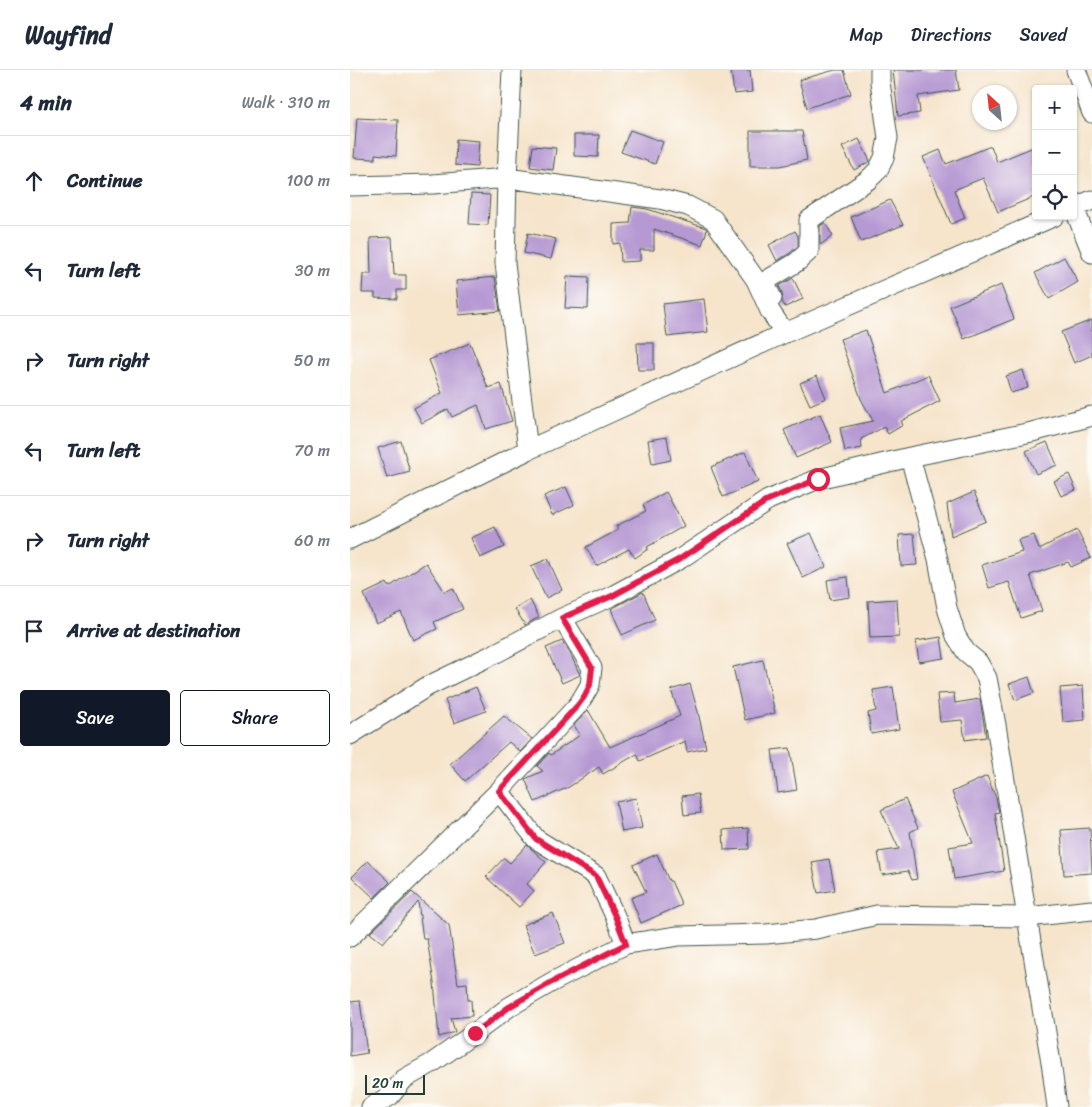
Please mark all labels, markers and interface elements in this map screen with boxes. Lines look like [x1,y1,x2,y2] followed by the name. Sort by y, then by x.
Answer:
[25,14,111,56] text: Wayfind
[850,19,883,51] text: Map
[911,19,992,51] text: Directions
[1020,19,1067,51] text: Saved
[20,84,72,122] text: 4 min
[972,85,1017,130] north arrow
[1032,85,1077,220] map controls
[1032,85,1077,130] button: +
[242,88,330,117] text: Walk · 310 m
[1032,130,1077,175] button: −
[67,164,143,197] text: Continue
[286,166,330,195] text: 100 m
[20,167,48,195] icon: ahead
[1032,175,1077,220] button: locate
[67,254,140,287] text: Turn left
[295,256,330,285] text: 30 m
[20,257,48,285] icon: left
[67,344,149,377] text: Turn right
[294,346,330,375] text: 50 m
[20,347,48,375] icon: right
[67,434,140,467] text: Turn left
[294,436,330,465] text: 70 m
[20,437,48,465] icon: left
[807,468,830,491] route start
[67,524,149,557] text: Turn right
[294,526,330,555] text: 60 m
[20,527,48,555] icon: right
[67,614,240,647] text: Arrive at destination
[20,617,48,645] icon: arrive
[20,690,170,746] button: Save
[180,690,330,746] button: Share
[464,1022,487,1045] route end
[372,1071,403,1096] text: 20 m
[365,1072,425,1095] scale bar

